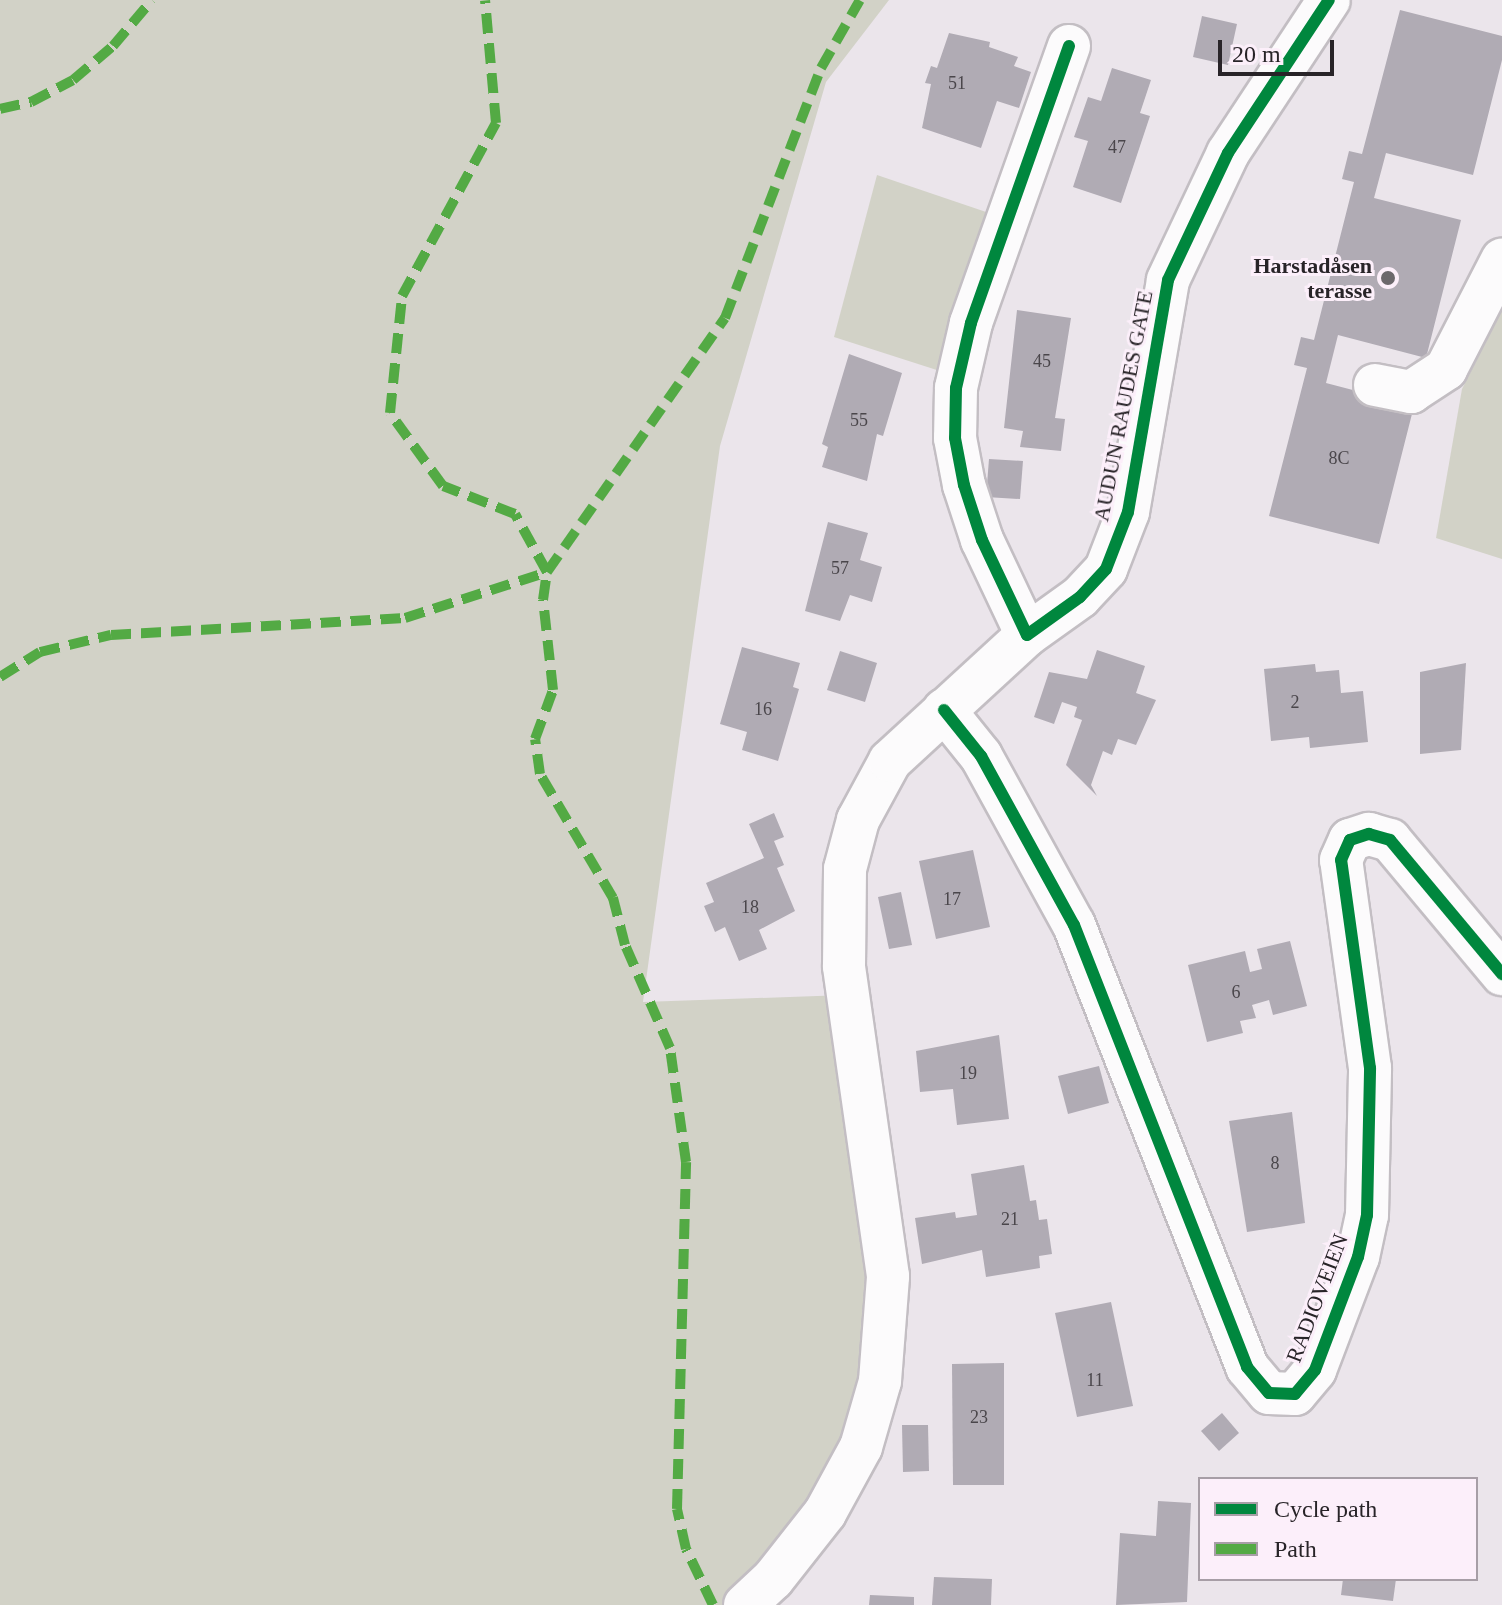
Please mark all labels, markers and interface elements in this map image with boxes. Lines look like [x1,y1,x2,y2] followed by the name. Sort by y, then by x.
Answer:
[1222,24,1338,74] scale bar
[1232,41,1281,67] text: 20 m
[948,72,966,94] house number: 51
[1108,136,1126,158] house number: 47
[1253,252,1372,304] place label: Harstadåsen terasse
[1379,269,1397,287] marker: Harstadåsen terasse
[1088,288,1158,524] street label: AUDUN RAUDES GATE
[1033,350,1051,372] house number: 45
[850,409,868,431] house number: 55
[1328,447,1350,469] house number: 8C
[831,557,849,579] house number: 57
[1290,691,1300,713] house number: 2
[754,698,772,720] house number: 16
[943,888,961,910] house number: 17
[741,896,759,918] house number: 18
[1232,981,1240,1003] house number: 6
[959,1062,977,1084] house number: 19
[1270,1152,1280,1174] house number: 8
[1001,1208,1019,1230] house number: 21
[1280,1230,1354,1366] street label: RADIOVEIEN
[1086,1369,1104,1391] house number: 11
[970,1406,988,1428] house number: 23
[1198,1477,1478,1581] legend
[1274,1496,1377,1522] text: Cycle path
[1274,1536,1317,1562] text: Path

